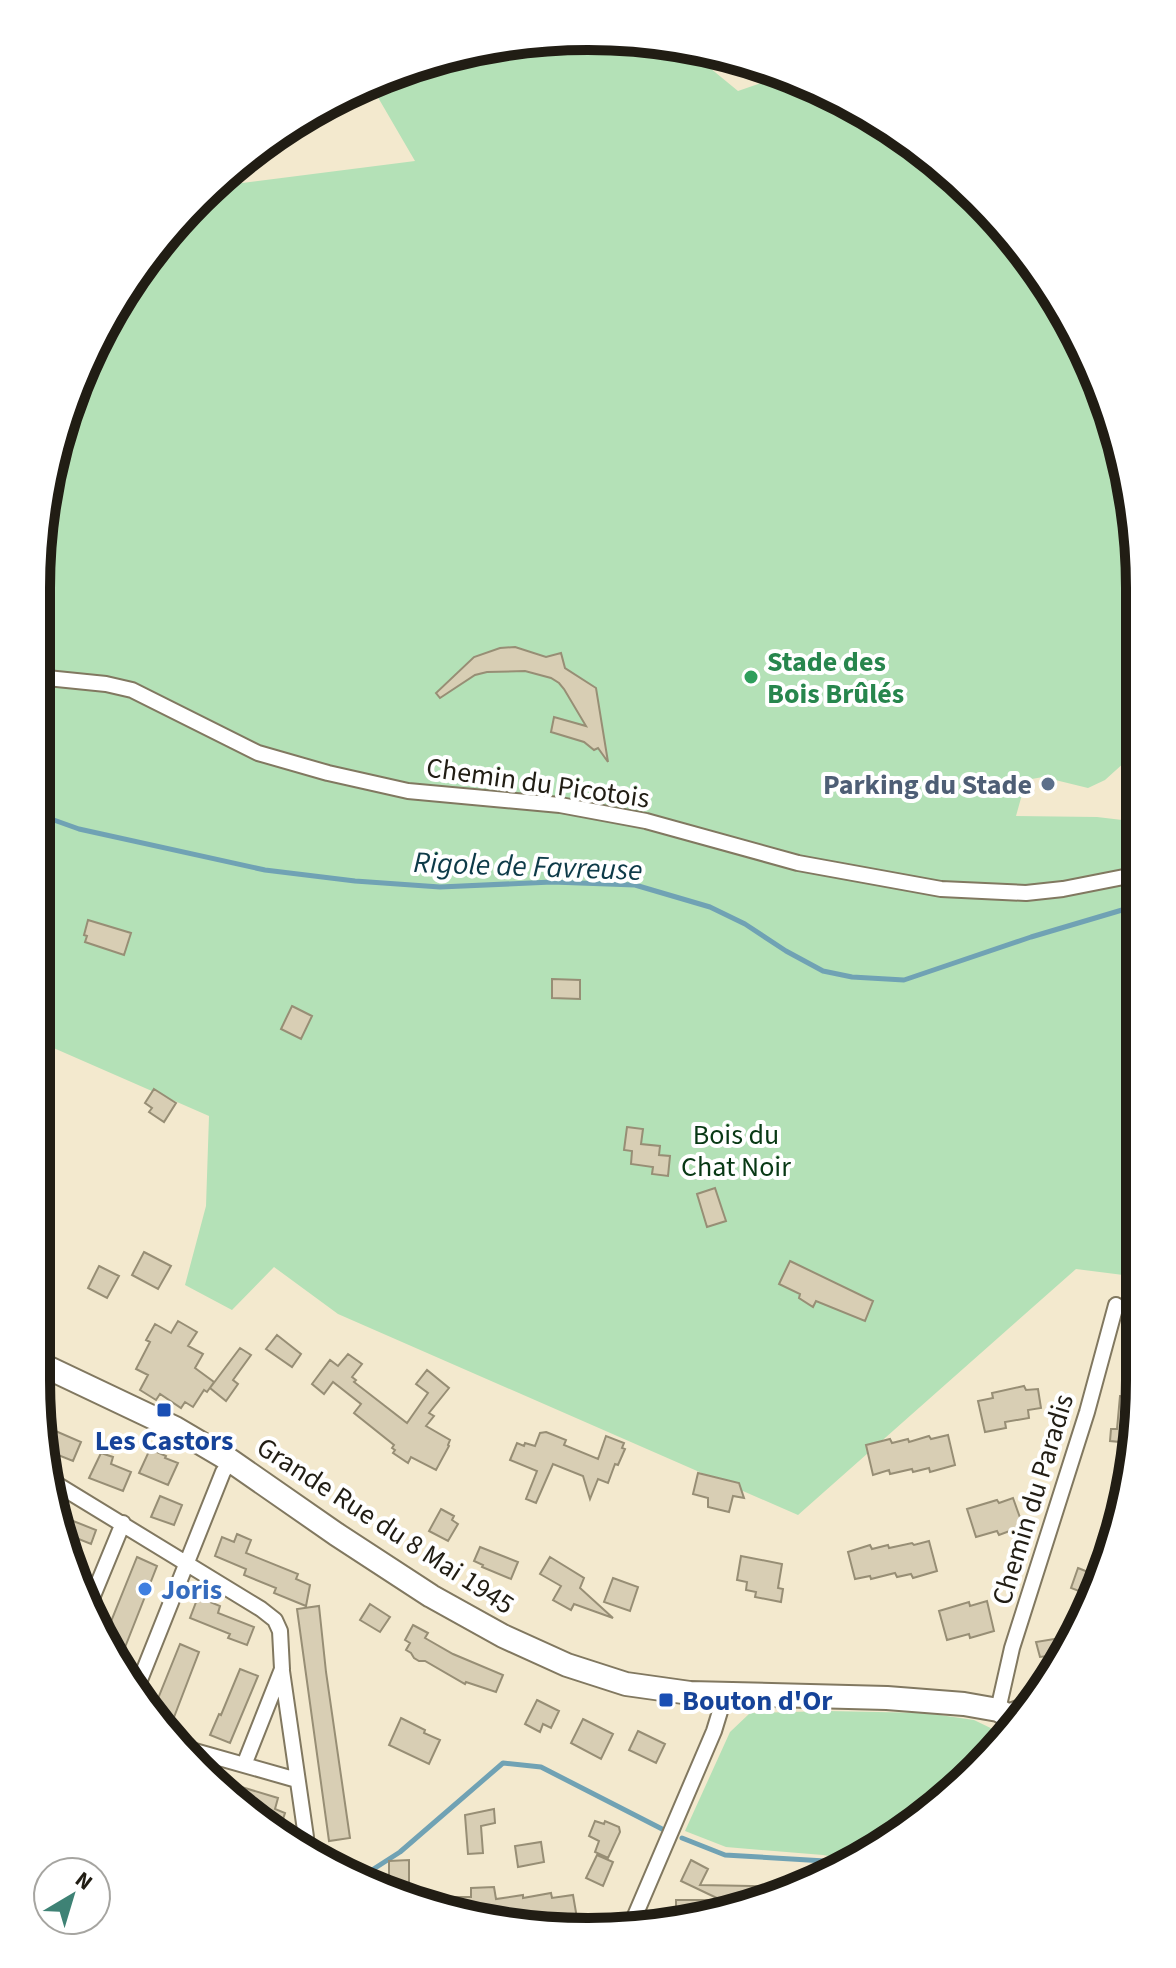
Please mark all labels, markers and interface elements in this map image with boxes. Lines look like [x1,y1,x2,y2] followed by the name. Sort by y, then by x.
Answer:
[767,642,904,714] place label: Stade des Bois Brûlés
[742,668,760,686] marker: Stade des Bois Brûlés
[424,748,652,818] street label: Chemin du Picotois
[823,765,1032,805] place label: Parking du Stade
[1039,775,1057,793] marker: Parking du Stade
[413,841,643,892] water label: Rigole de Favreuse
[681,1115,791,1187] park label: Bois du Chat Noir
[982,1389,1084,1610] street label: Chemin du Paradis
[155,1401,173,1419] marker: Les Castors
[95,1421,233,1461] place label: Les Castors
[249,1427,522,1624] street label: Grande Rue du 8 Mai 1945
[161,1570,222,1610] place label: Joris
[136,1580,154,1598] marker: Joris
[682,1681,833,1721] place label: Bouton d'Or
[657,1691,675,1709] marker: Bouton d'Or
[32,1856,112,1936] north arrow
[68,1864,99,1898] text: N

